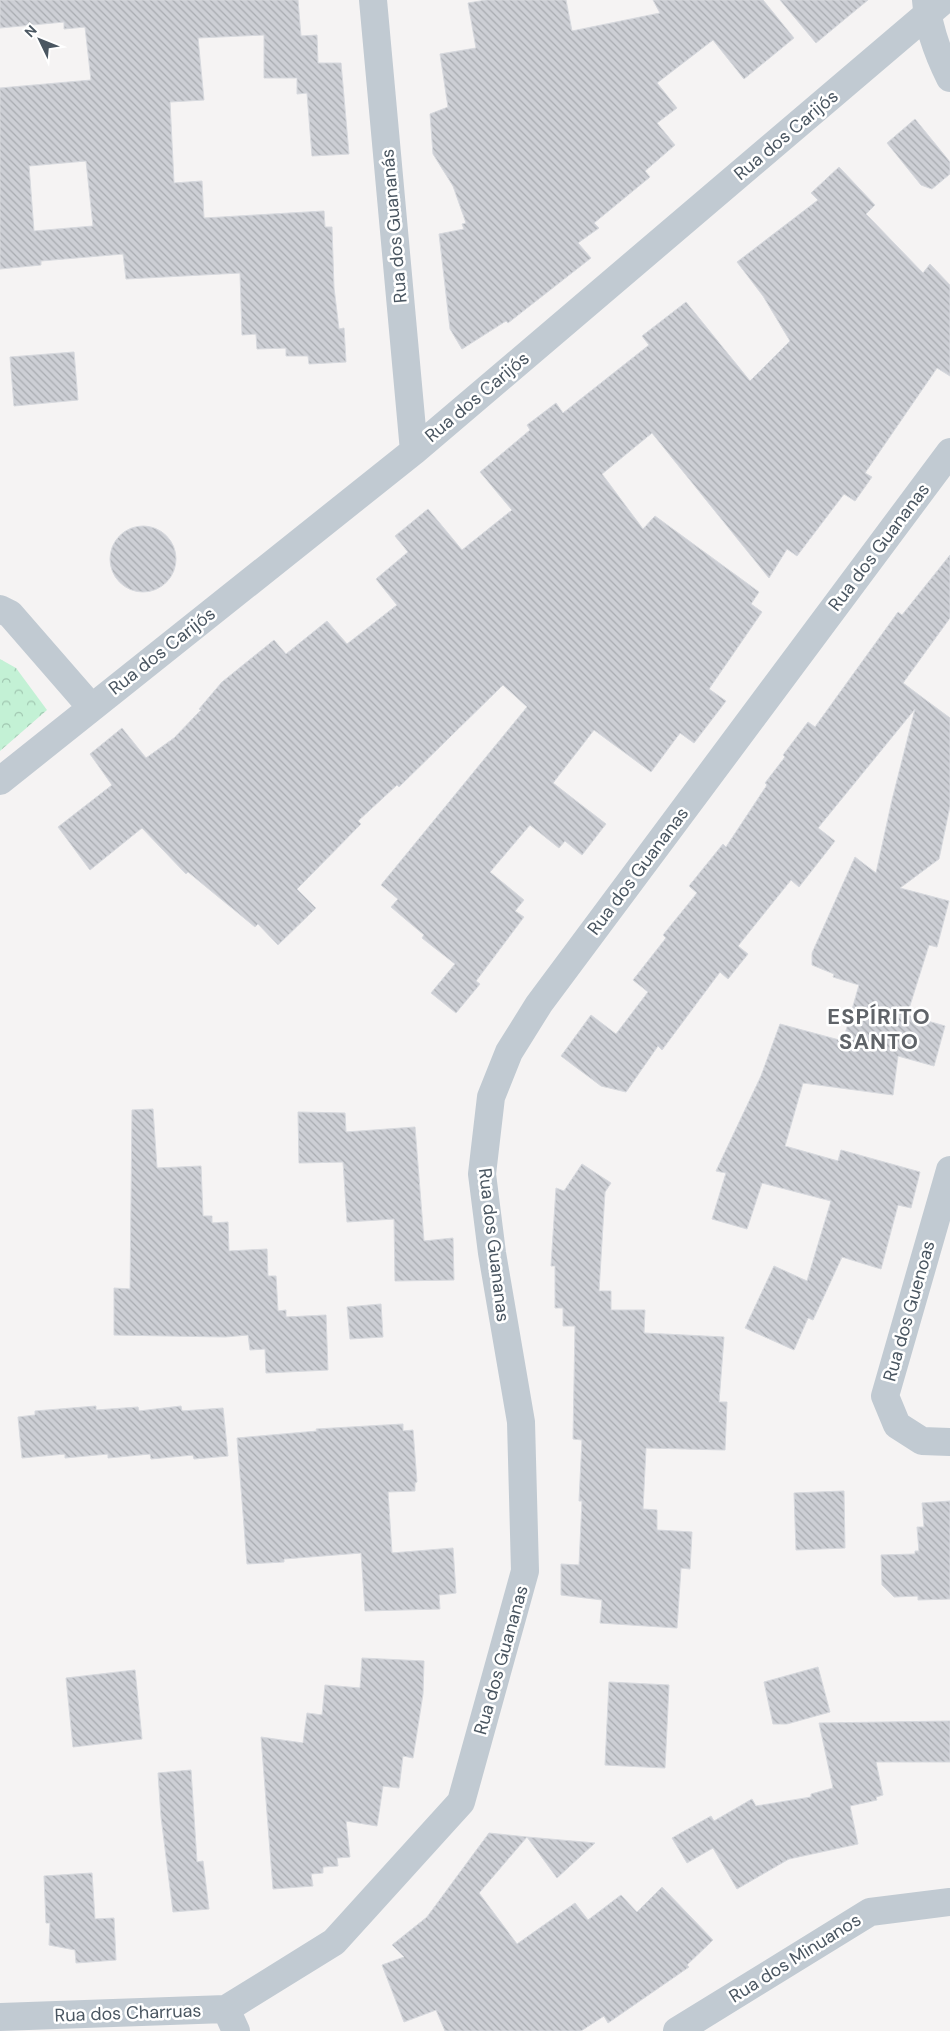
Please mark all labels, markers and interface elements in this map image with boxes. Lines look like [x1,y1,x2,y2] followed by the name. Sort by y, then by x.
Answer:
[15,15,65,65] north arrow
[20,21,41,41] text: N
[729,84,843,186] street label: Rua dos Carijós
[375,148,413,304] street label: Rua dos Guananás
[420,346,534,448] street label: Rua dos Carijós
[823,478,935,616] street label: Rua dos Guananas
[104,602,220,700] street label: Rua dos Carijós
[582,802,694,940] street label: Rua dos Guananas
[827,1002,931,1056] district label: ESPÍRITO SANTO
[473,1167,515,1323] street label: Rua dos Guananas
[877,1238,941,1384] street label: Rua dos Guenoas
[468,1582,534,1738] street label: Rua dos Guananas
[724,1908,866,2008] street label: Rua dos Minuanos
[54,1998,202,2028] street label: Rua dos Charruas

